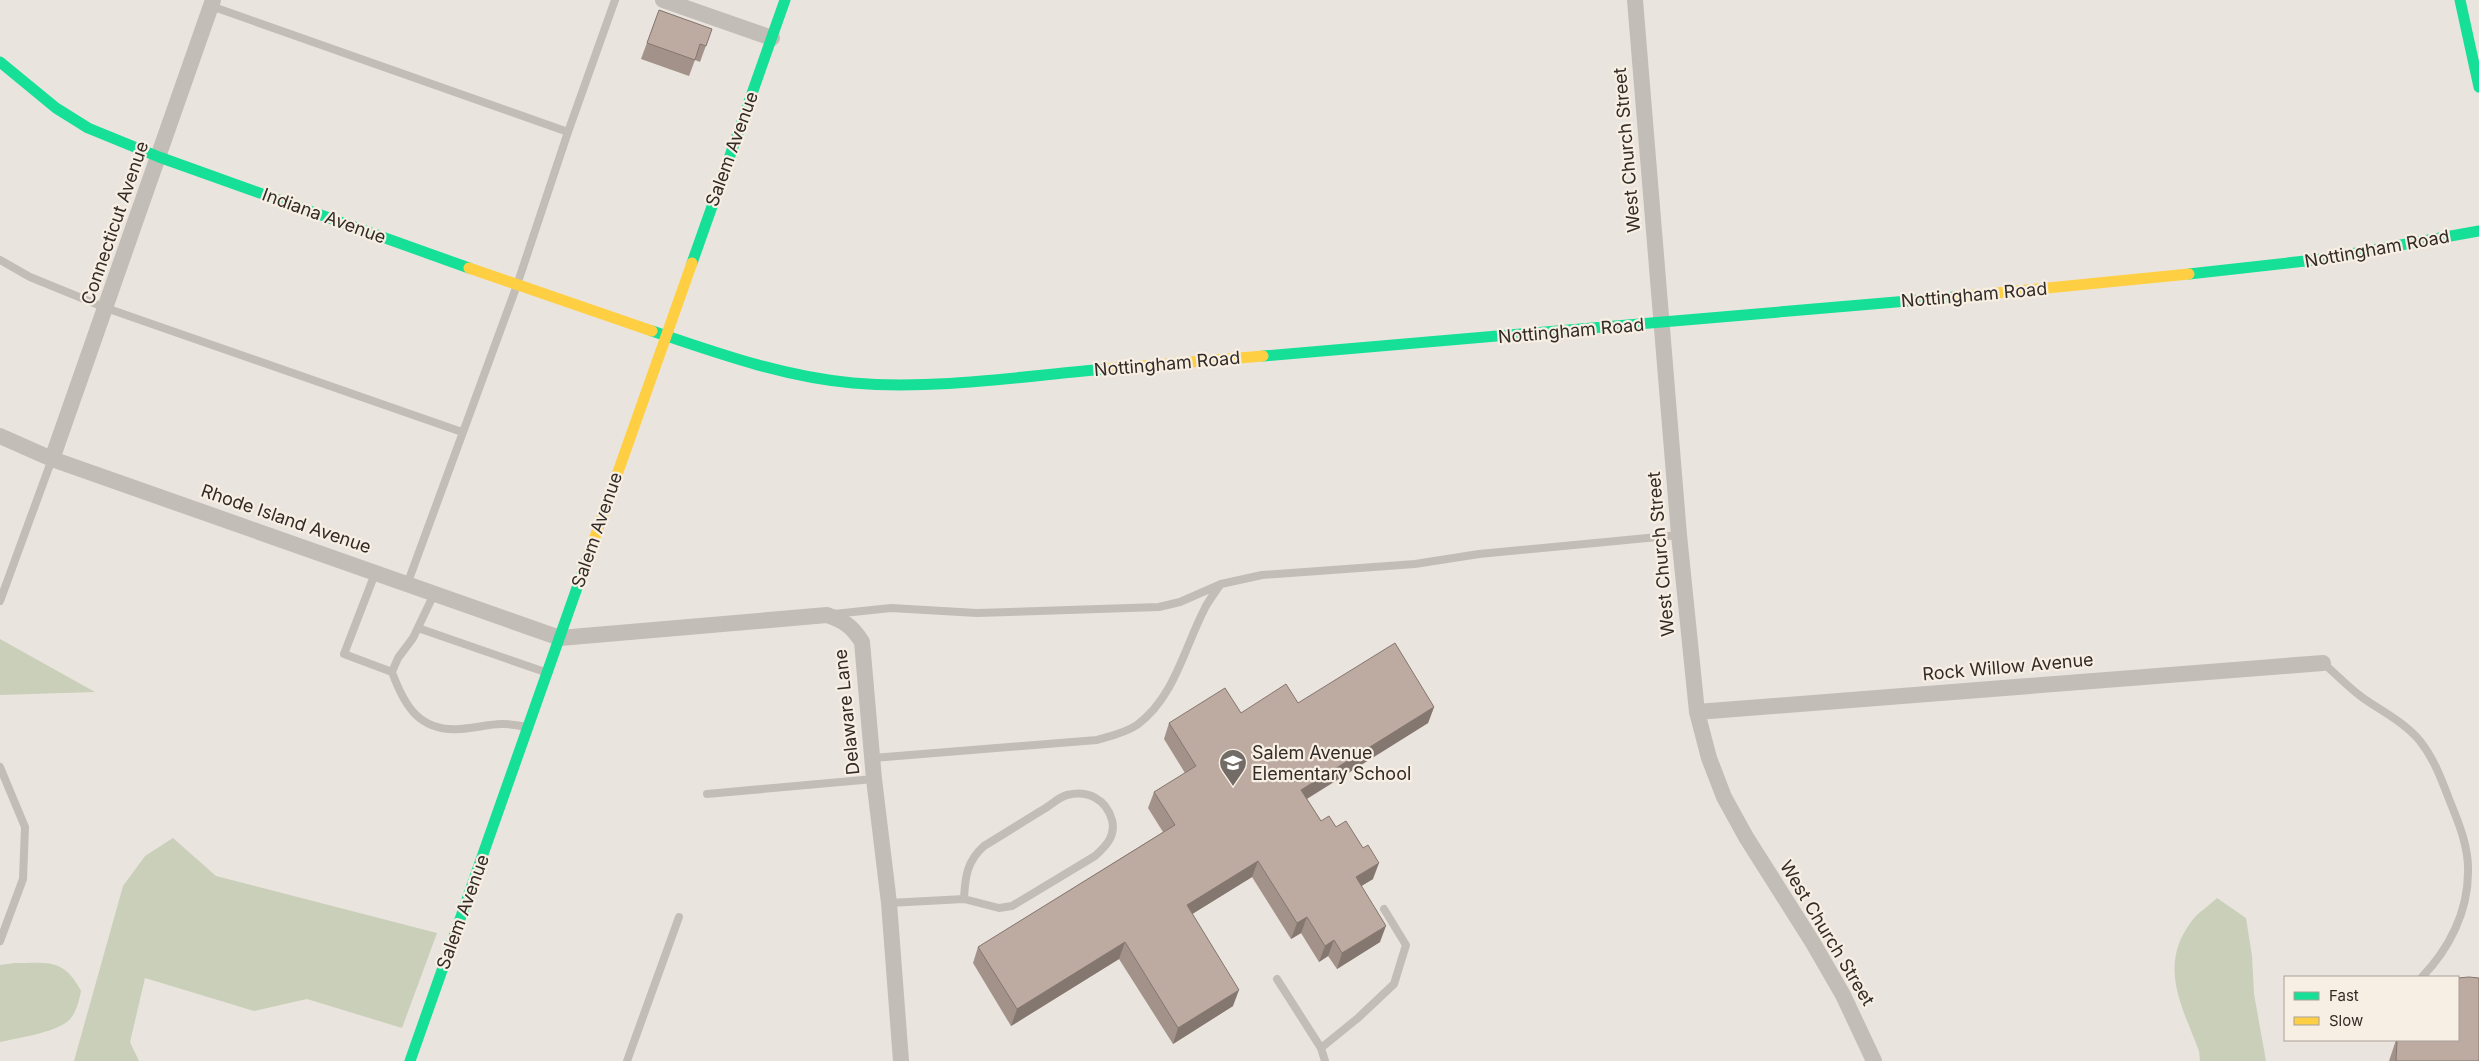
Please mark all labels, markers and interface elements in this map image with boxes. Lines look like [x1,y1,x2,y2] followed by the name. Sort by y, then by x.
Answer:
[1609,67,1644,233] street label: West Church Street
[701,89,762,209] street label: Salem Avenue
[77,138,152,307] street label: Connecticut Avenue
[259,183,389,248] street label: Indiana Avenue
[2303,225,2451,272] street label: Nottingham Road
[1900,278,2048,311] street label: Nottingham Road
[1497,314,1645,347] street label: Nottingham Road
[1093,347,1241,380] street label: Nottingham Road
[567,469,626,590] street label: Salem Avenue
[1643,471,1678,637] street label: West Church Street
[198,480,374,557] street label: Rhode Island Avenue
[829,648,864,776] street label: Delaware Lane
[1922,649,2094,684] street label: Rock Willow Avenue
[1252,742,1411,784] place label: Salem Avenue Elementary School
[1218,748,1248,787] school or university icon: Salem Avenue Elementary School
[432,852,493,972] street label: Salem Avenue
[1776,856,1879,1009] street label: West Church Street
[2284,976,2459,1041] legend
[2329,986,2359,1005] text: Fast
[2329,1011,2363,1030] text: Slow

